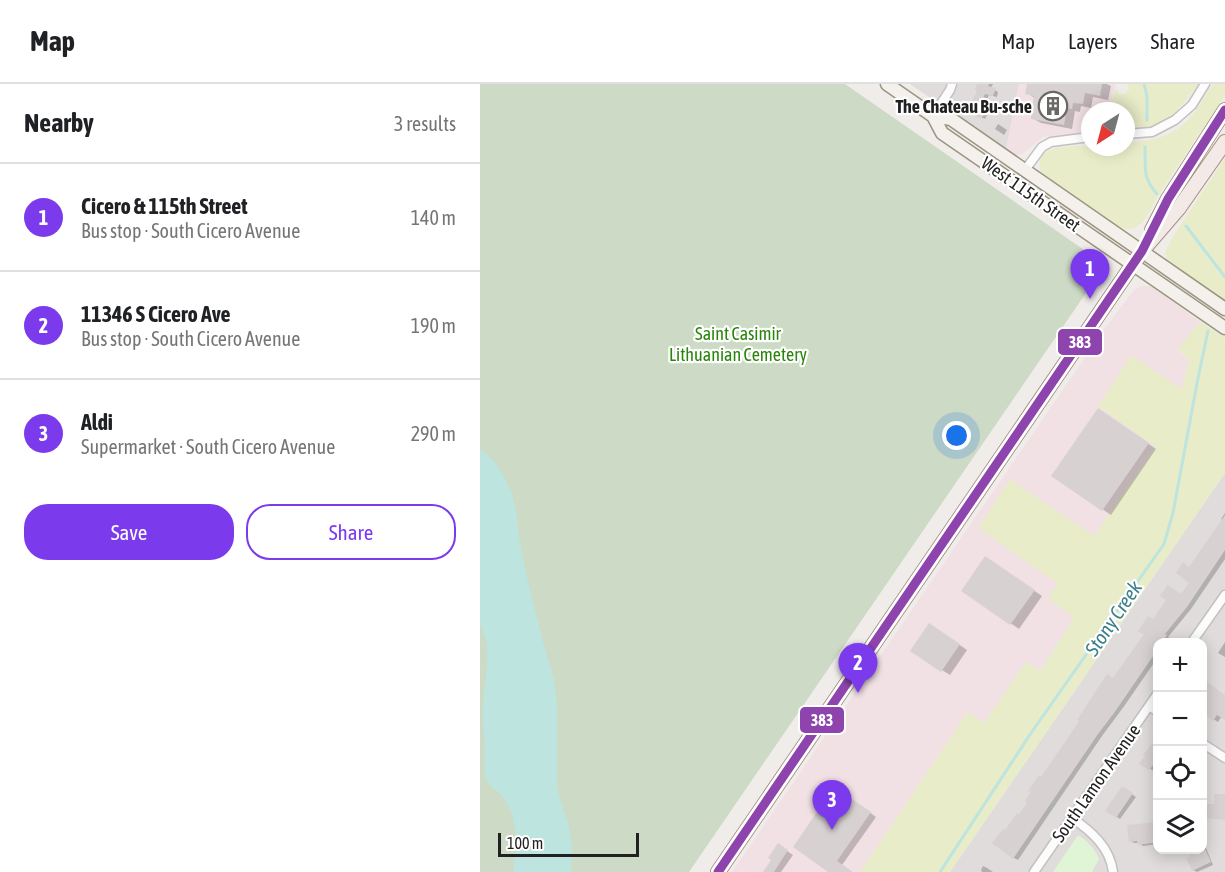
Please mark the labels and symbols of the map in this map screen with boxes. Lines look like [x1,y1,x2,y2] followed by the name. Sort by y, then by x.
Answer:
[1037,90,1069,122] building icon: The Chateau Bu-sche
[896,96,1032,117] place label: The Chateau Bu-sche
[1081,102,1135,156] north arrow
[977,152,1085,236] street label: West 115th Street
[1070,250,1110,299] pin: 1
[669,323,807,365] park label: Saint Casimir Lithuanian Cemetery
[1057,328,1103,356] line badge: 383
[1069,333,1091,351] text: 383
[942,421,971,450] your location
[1079,576,1146,660] water label: Stony Creek
[838,644,878,693] pin: 2
[799,706,845,734] line badge: 383
[811,711,833,729] text: 383
[1048,720,1144,846] street label: South Lamon Avenue
[812,780,852,830] pin: 3
[498,830,639,858] scale bar

